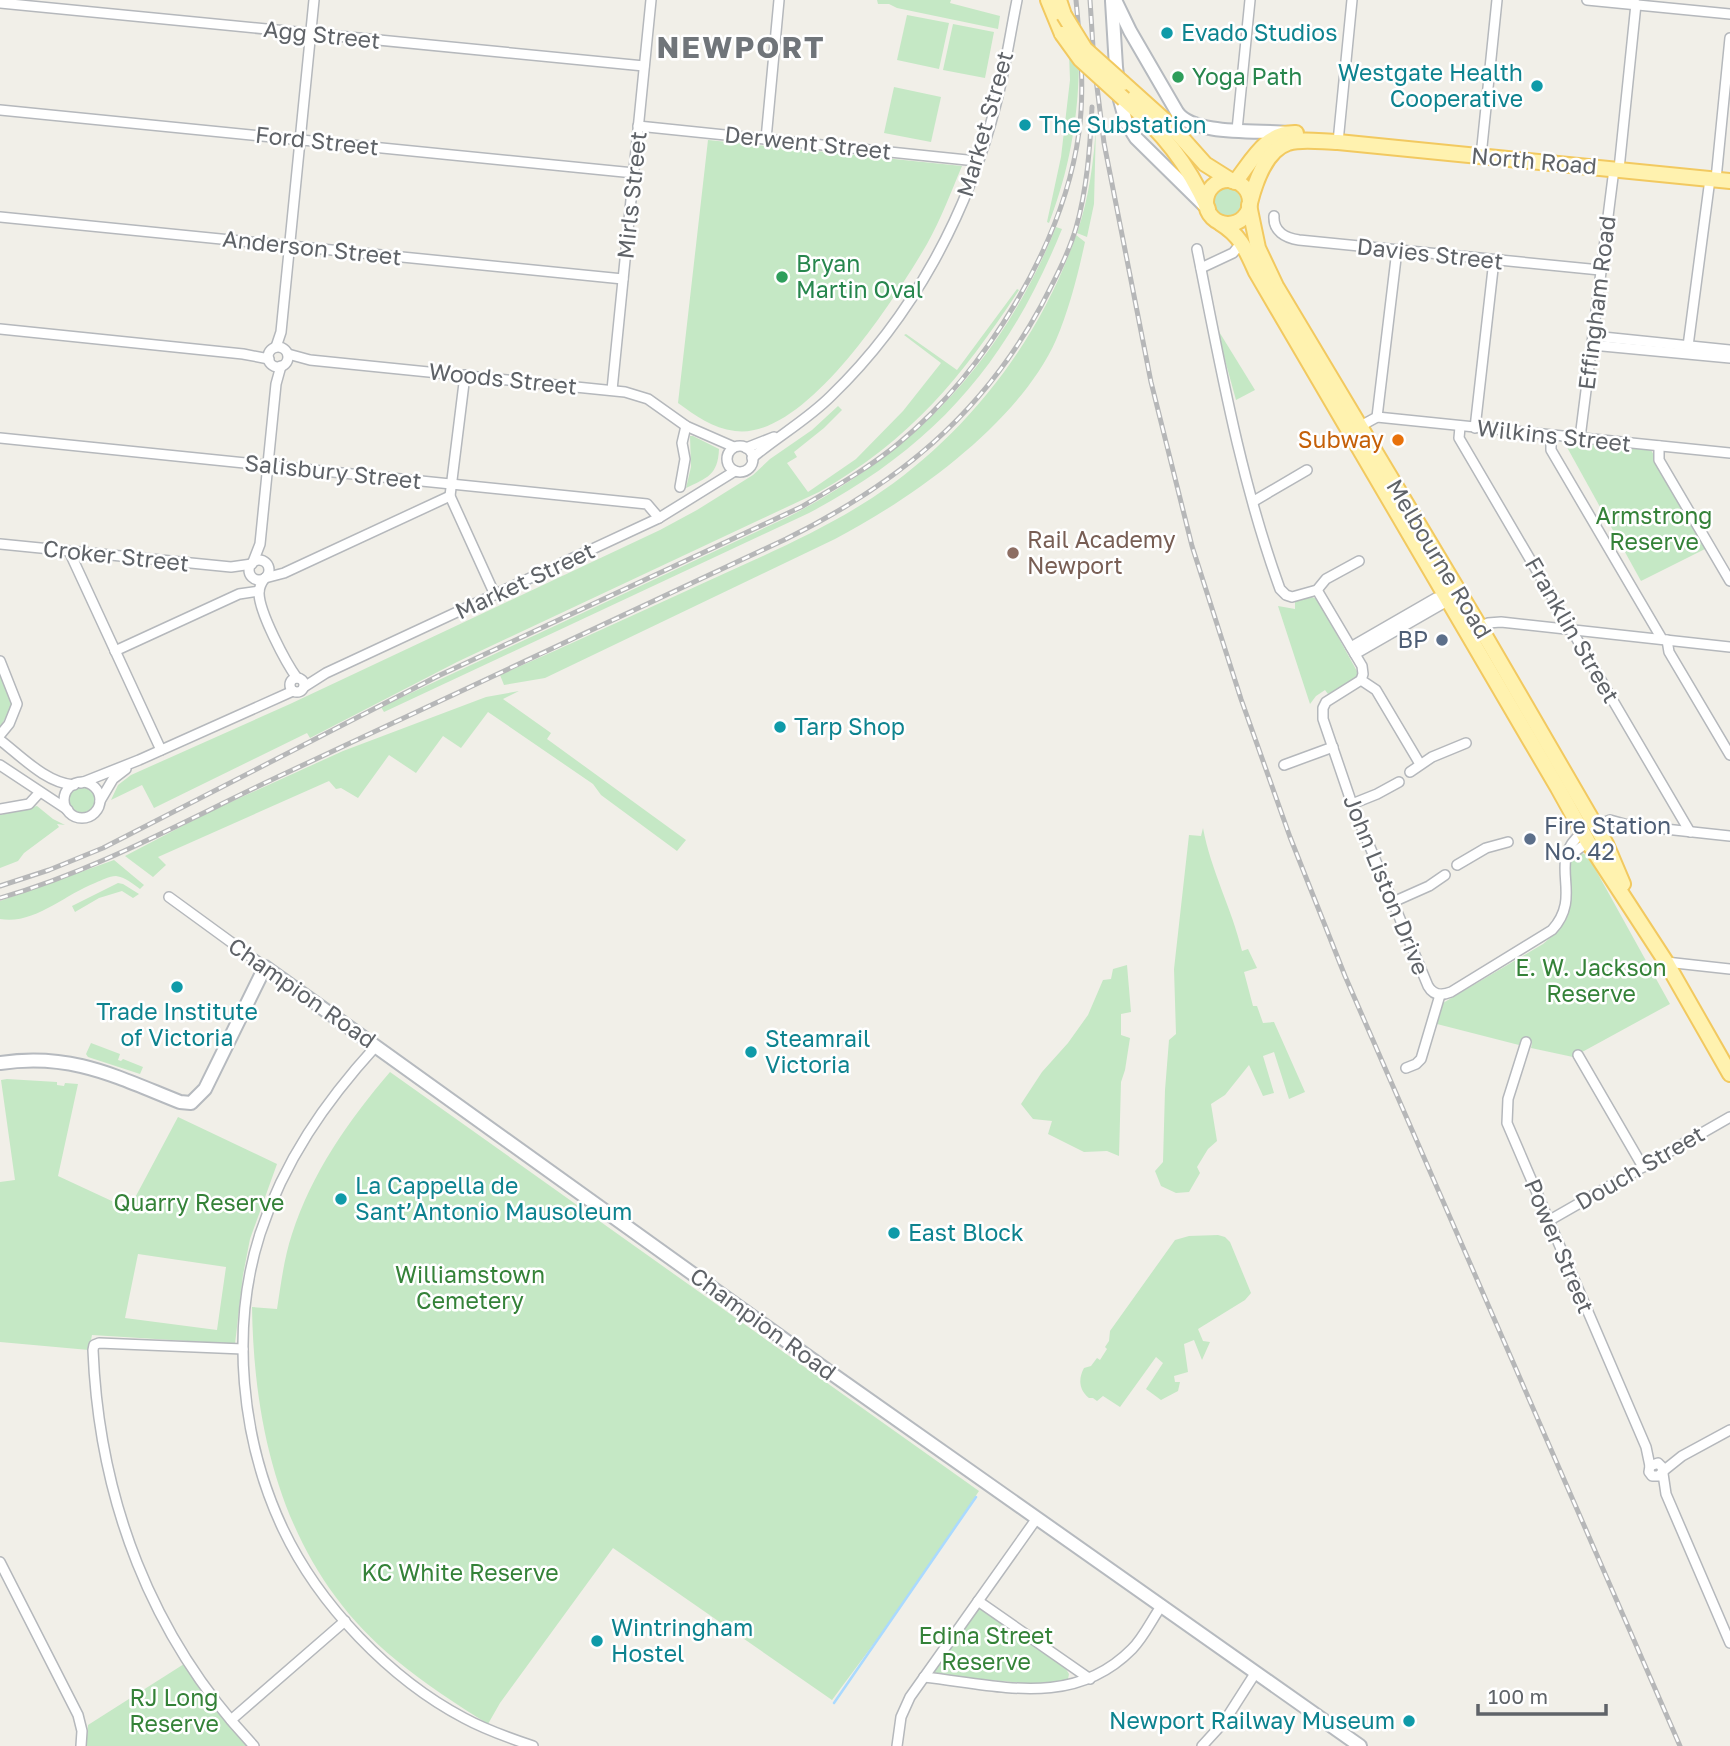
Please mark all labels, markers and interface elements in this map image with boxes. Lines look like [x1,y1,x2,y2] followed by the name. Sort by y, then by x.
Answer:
[262,14,382,54] street label: Agg Street
[1181,18,1337,46] place label: Evado Studios
[1159,25,1175,41] marker: Evado Studios
[656,29,826,65] district label: NEWPORT
[950,47,1018,200] street label: Market Street
[1338,58,1523,112] place label: Westgate Health Cooperative
[1192,62,1303,90] place label: Yoga Path
[1170,69,1186,85] marker: Yoga Path
[1529,78,1545,94] marker: Westgate Health Cooperative
[1039,110,1207,138] place label: The Substation
[1017,117,1033,133] marker: The Substation
[723,119,893,165] street label: Derwent Street
[254,120,380,160] street label: Ford Street
[610,130,652,260] street label: Mirls Street
[1470,141,1598,179] street label: North Road
[1571,214,1621,391] street label: Effingham Road
[221,224,403,270] street label: Anderson Street
[1356,231,1505,275] street label: Davies Street
[796,249,923,303] place label: Bryan Martin Oval
[774,269,790,285] marker: Bryan Martin Oval
[428,356,579,400] street label: Woods Street
[1476,413,1633,457] street label: Wilkins Street
[1298,425,1384,453] place label: Subway
[1390,432,1406,448] marker: Subway
[243,448,423,494] street label: Salisbury Street
[1381,474,1498,643] street label: Melbourne Road
[1596,501,1712,555] park label: Armstrong Reserve
[1027,525,1176,579] place label: Rail Academy Newport
[42,533,191,577] street label: Croker Street
[450,536,599,625] street label: Market Street
[1005,545,1021,561] marker: Rail Academy Newport
[1520,551,1626,708] street label: Franklin Street
[1398,625,1428,653] place label: BP
[1434,632,1450,648] marker: BP
[794,712,905,740] place label: Tarp Shop
[772,719,788,735] marker: Tarp Shop
[1338,790,1436,979] street label: John Liston Drive
[1544,811,1671,865] place label: Fire Station No. 42
[1522,831,1538,847] marker: Fire Station No. 42
[223,931,382,1053] street label: Champion Road
[1515,953,1667,1007] park label: E. W. Jackson Reserve
[169,979,185,995] marker: Trade Institute of Victoria
[96,997,258,1051] place label: Trade Institute of Victoria
[765,1024,870,1078] place label: Steamrail Victoria
[743,1044,759,1060] marker: Steamrail Victoria
[1570,1119,1709,1215] street label: Douch Street
[355,1171,632,1225] place label: La Cappella de Sant’Antonio Mausoleum
[1519,1174,1601,1317] street label: Power Street
[114,1188,284,1216] park label: Quarry Reserve
[333,1191,349,1207] marker: La Cappella de Sant’Antonio Mausoleum
[908,1218,1024,1246] place label: East Block
[886,1225,902,1241] marker: East Block
[395,1260,545,1314] park label: Williamstown Cemetery
[685,1261,842,1386] street label: Champion Road
[361,1558,559,1586] park label: KC White Reserve
[611,1613,753,1667] place label: Wintringham Hostel
[918,1621,1054,1675] park label: Edina Street Reserve
[589,1633,605,1649] marker: Wintringham Hostel
[1478,1672,1606,1716] scale bar
[129,1683,219,1737] park label: RJ Long Reserve
[1488,1683,1548,1709] text: 100 m
[1109,1706,1395,1734] place label: Newport Railway Museum
[1401,1713,1417,1729] marker: Newport Railway Museum

